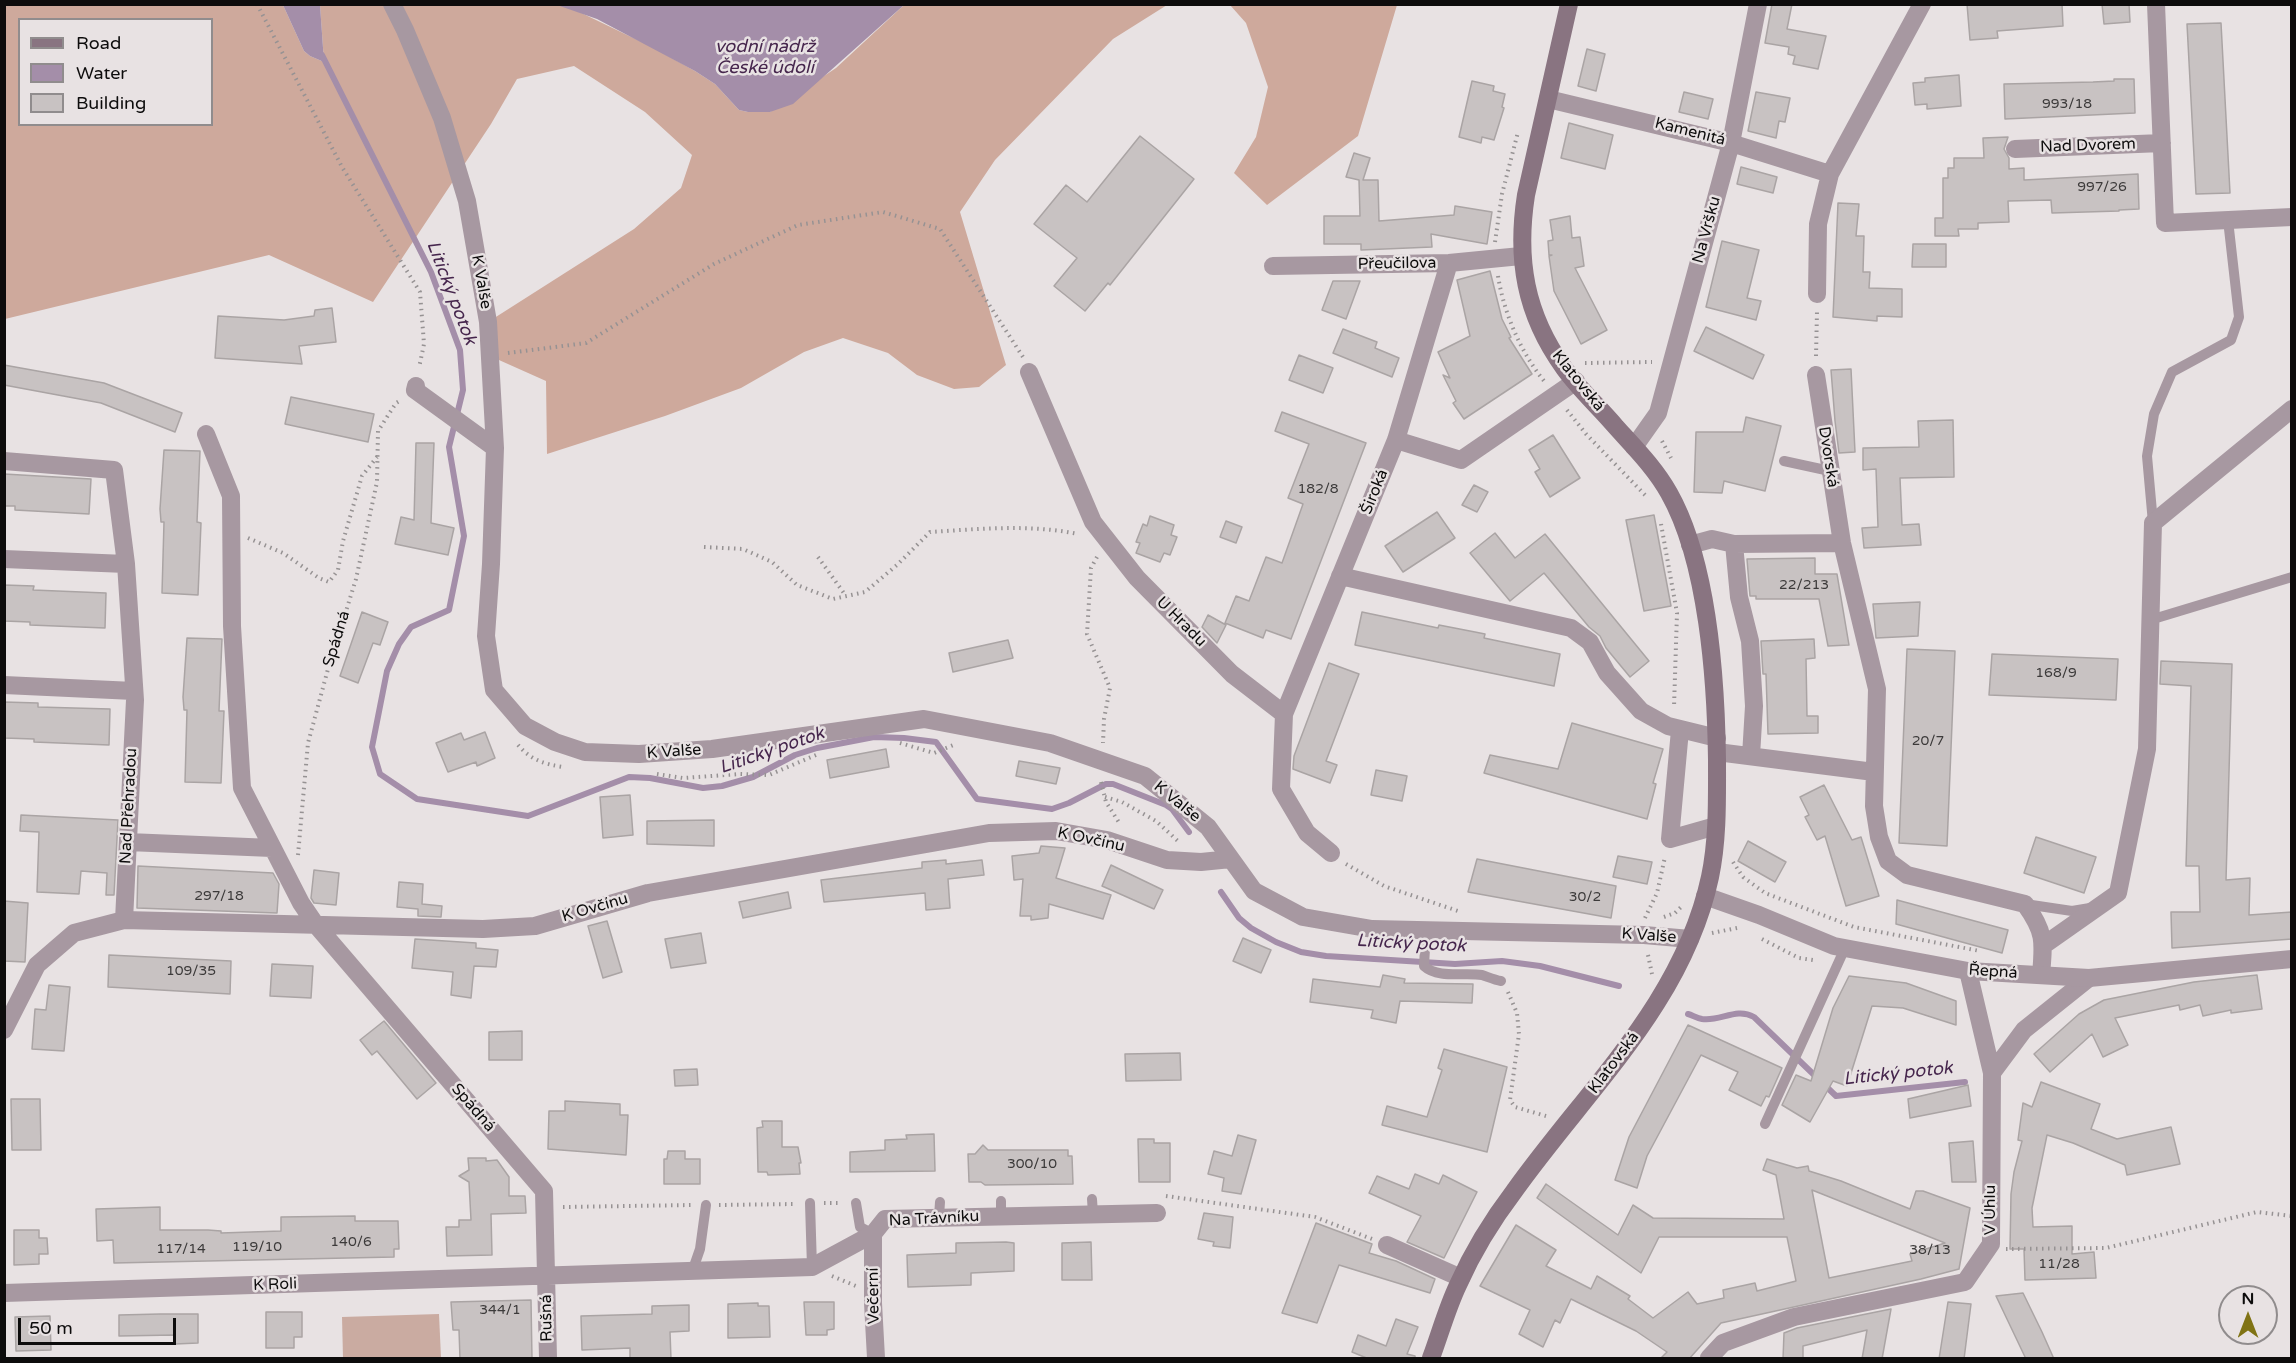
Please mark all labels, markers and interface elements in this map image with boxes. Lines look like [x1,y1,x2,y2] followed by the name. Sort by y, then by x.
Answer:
[18,18,213,126] legend
[76,32,121,54] text: Road
[715,36,815,78] water label: vodní nádrž České údolí
[76,62,127,84] text: Water
[76,92,146,114] text: Building
[2042,96,2092,112] house number: 993/18
[1653,114,1727,150] street label: Kamenitá
[2040,135,2136,157] street label: Nad Dvorem
[2077,179,2127,195] house number: 997/26
[1689,194,1725,266] street label: Na Vršku
[421,238,481,348] water label: Litický potok
[467,253,495,311] street label: K Valše
[1357,254,1437,274] street label: Přeučilova
[1548,347,1608,415] street label: Klatovská
[1814,425,1842,489] street label: Dvorská
[1357,467,1393,517] street label: Široká
[1297,481,1339,497] house number: 182/8
[1779,577,1829,593] house number: 22/213
[1152,593,1210,651] street label: U Hradu
[319,609,355,669] street label: Spádná
[2035,665,2077,681] house number: 168/9
[717,723,827,779] water label: Litický potok
[1912,733,1944,749] house number: 20/7
[646,741,702,763] street label: K Valše
[116,748,142,864] street label: Nad Přehradou
[1150,777,1204,827] street label: K Valše
[1056,824,1126,856] street label: K Ovčínu
[194,888,244,904] house number: 297/18
[560,889,630,927] street label: K Ovčínu
[1569,889,1601,905] house number: 30/2
[1621,925,1677,947] street label: K Valše
[1356,930,1466,958] water label: Litický potok
[1968,961,2018,983] street label: Řepná
[166,963,216,979] house number: 109/35
[1584,1028,1644,1098] street label: Klatovská
[1842,1058,1954,1090] water label: Litický potok
[447,1080,499,1136] street label: Spádná
[1007,1156,1057,1172] house number: 300/10
[1981,1185,2001,1235] street label: V Úhlu
[888,1207,980,1231] street label: Na Trávníku
[330,1234,372,1250] house number: 140/6
[232,1239,282,1255] house number: 119/10
[156,1241,206,1257] house number: 117/14
[1909,1242,1951,1258] house number: 38/13
[2038,1256,2080,1272] house number: 11/28
[864,1268,884,1324] street label: Večerní
[253,1275,297,1295] street label: K Roli
[2218,1285,2278,1345] north arrow
[2242,1289,2254,1309] text: N
[537,1294,557,1342] street label: Rušná
[479,1302,521,1318] house number: 344/1
[21,1306,178,1344] scale bar
[29,1317,73,1339] text: 50 m

